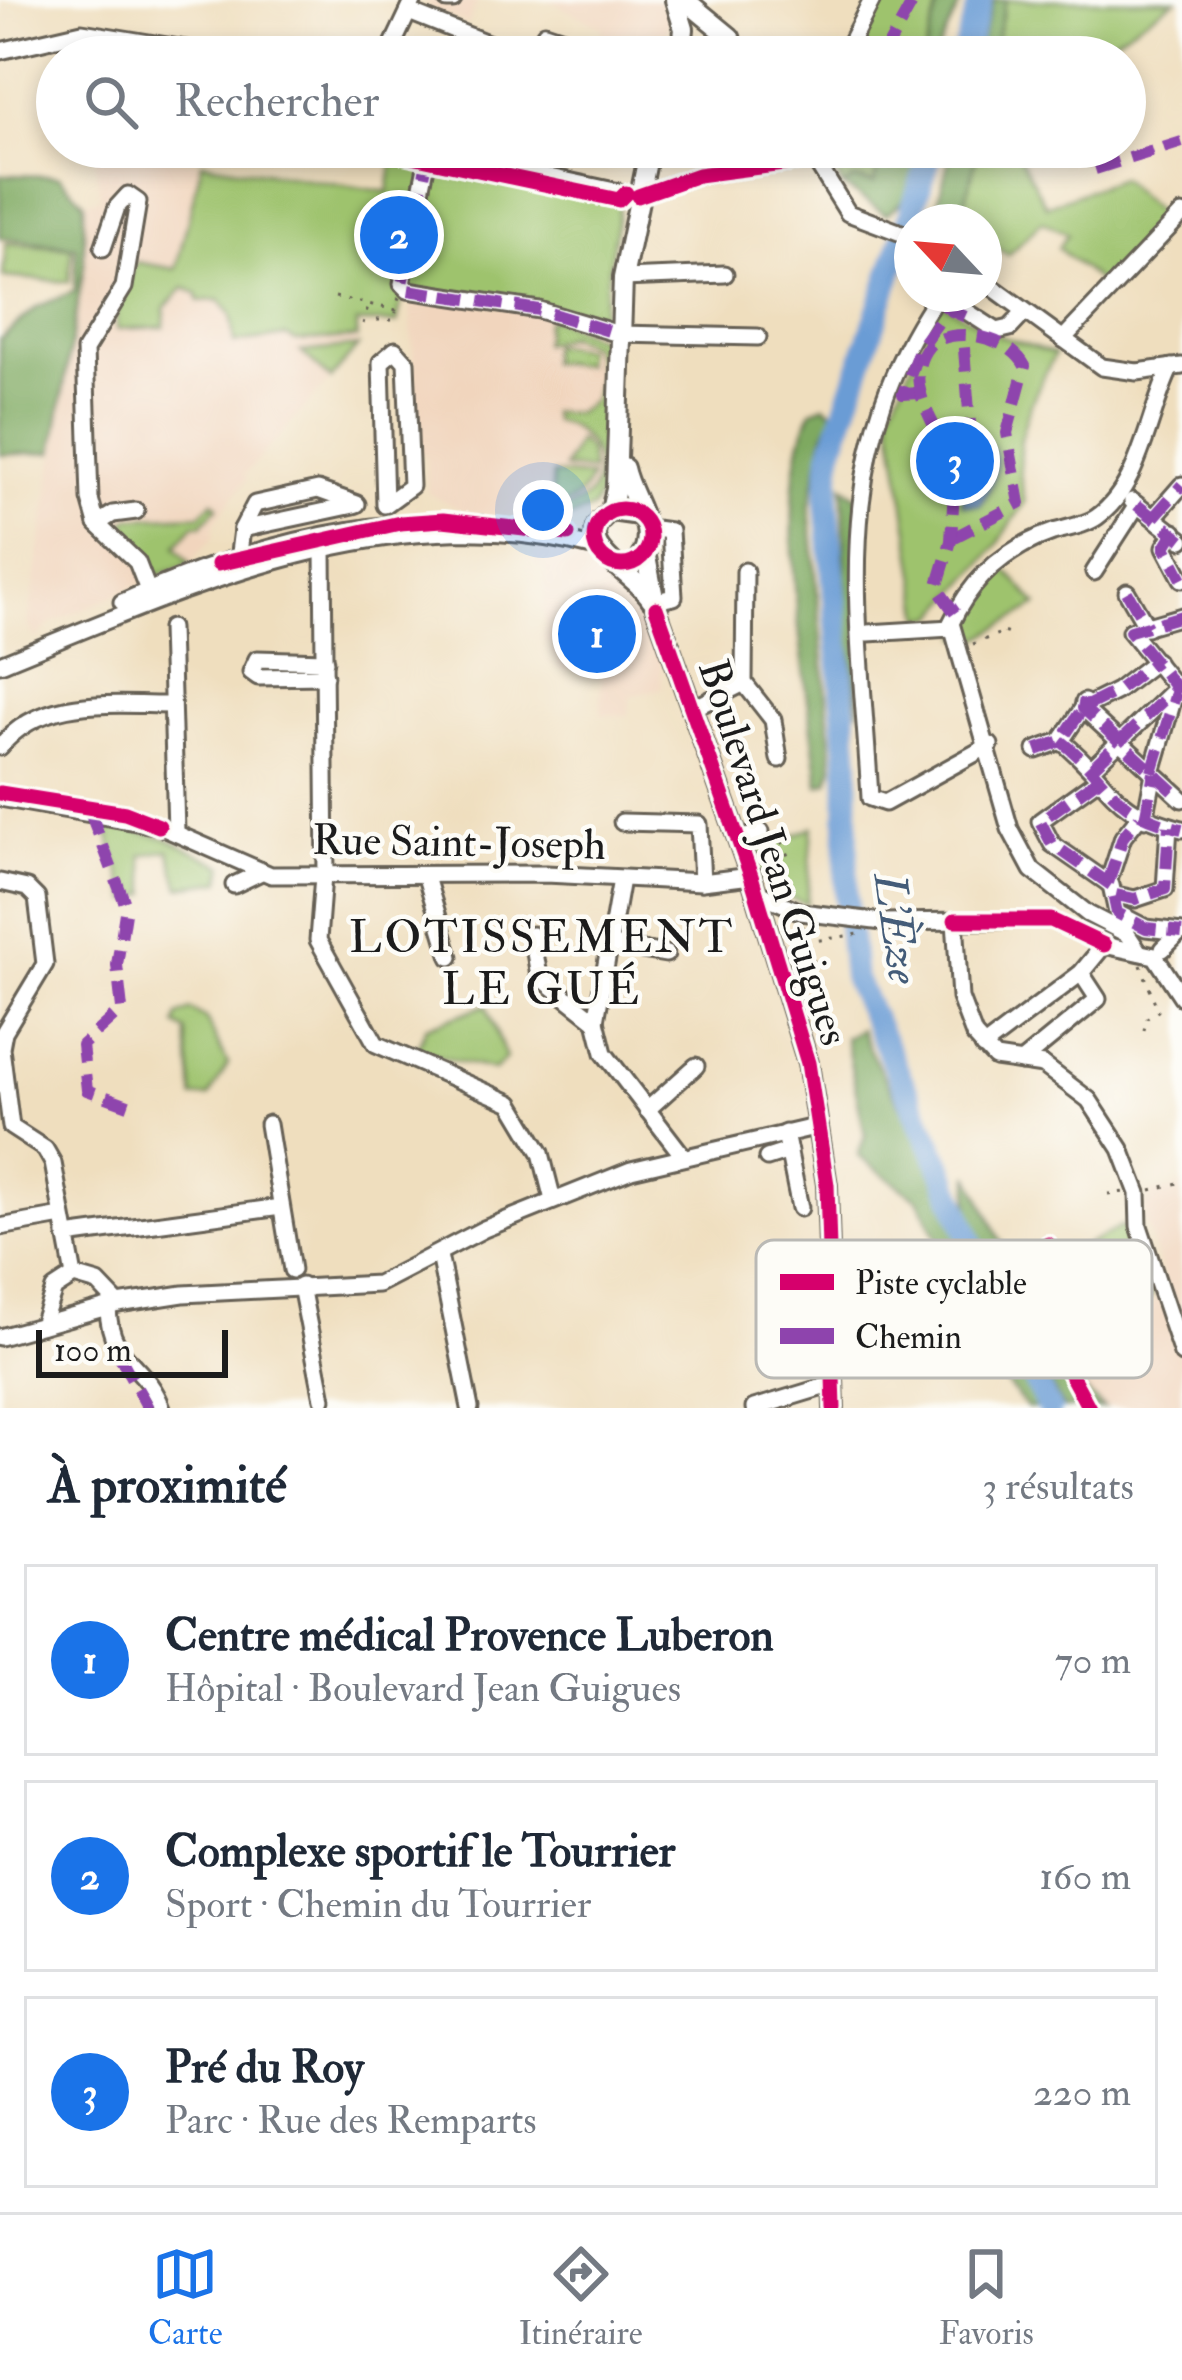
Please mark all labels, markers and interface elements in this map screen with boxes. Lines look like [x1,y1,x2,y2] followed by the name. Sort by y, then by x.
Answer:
[36,36,1146,168] search box
[78,69,144,135] icon: search
[174,74,379,130] text: Rechercher
[360,190,438,280] pin: 2
[894,204,1002,312] north arrow
[916,416,994,506] pin: 3
[513,480,573,540] your location
[558,589,636,679] pin: 1
[686,653,860,1052] street label: Boulevard Jean Guigues
[312,814,606,872] street label: Rue Saint-Joseph
[860,867,933,988] water label: L'Èze
[349,910,735,1018] district label: LOTISSEMENT LE GUÉ
[756,1240,1152,1378] legend
[855,1263,1027,1304] text: Piste cyclable
[855,1317,962,1358] text: Chemin
[36,1324,228,1377] scale bar
[54,1330,132,1371] text: 100 m
[48,1454,287,1518] text: À proximité
[982,1462,1134,1511] text: 3 résultats
[165,1608,774,1664] text: Centre médical Provence Luberon
[83,1636,97,1685] text: 1
[1055,1636,1131,1685] text: 70 m
[165,1664,681,1713] text: Hôpital · Boulevard Jean Guigues
[165,1824,675,1880] text: Complexe sportif le Tourrier
[80,1852,100,1901] text: 2
[1039,1852,1131,1901] text: 160 m
[165,1880,591,1929] text: Sport · Chemin du Tourrier
[165,2040,364,2096] text: Pré du Roy
[83,2068,97,2117] text: 3
[1033,2068,1131,2117] text: 220 m
[165,2096,537,2145] text: Parc · Rue des Remparts
[148,2241,223,2354] tab: Carte
[519,2241,643,2354] tab: Itinéraire
[939,2241,1034,2354] tab: Favoris

